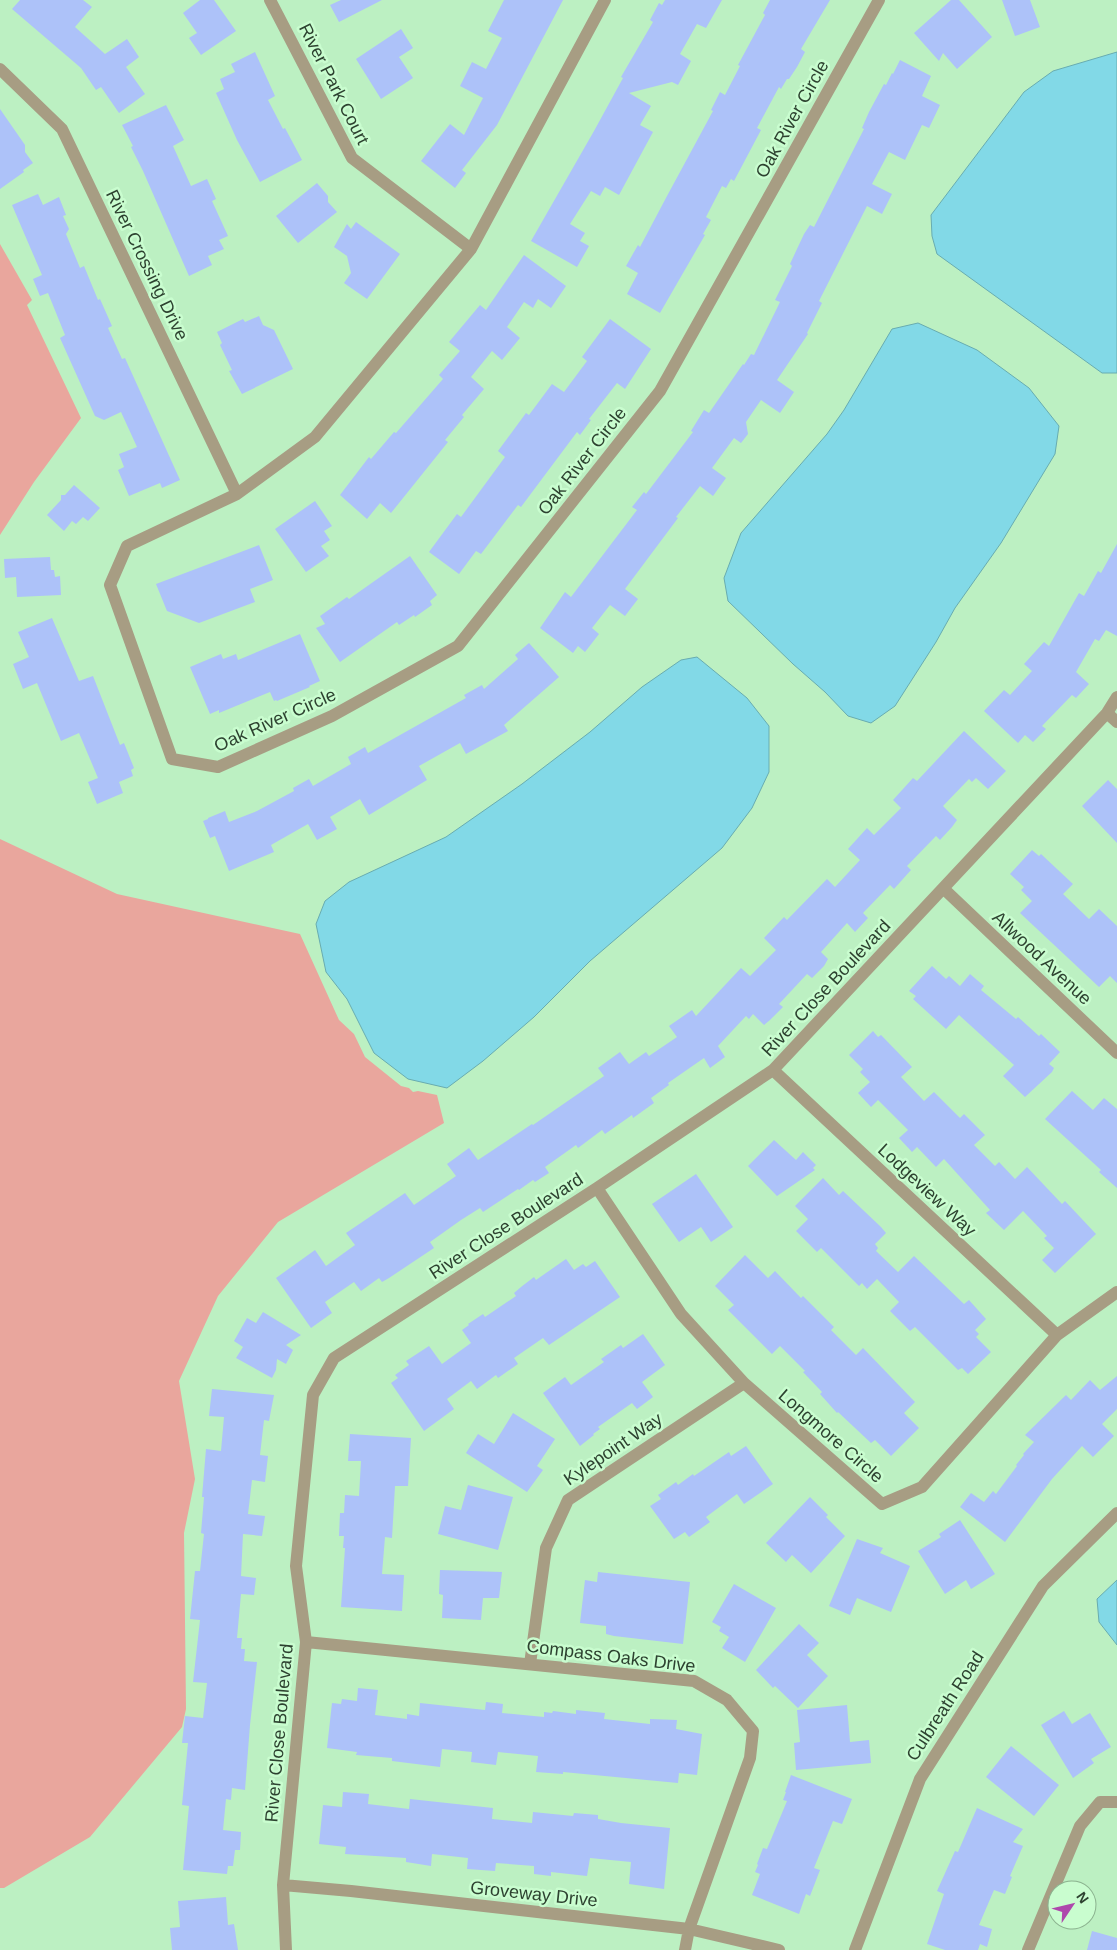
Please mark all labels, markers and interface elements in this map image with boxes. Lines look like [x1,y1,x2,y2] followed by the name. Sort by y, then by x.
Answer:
[295,20,373,148] street label: River Park Court
[751,57,833,181] street label: Oak River Circle
[102,186,192,344] street label: River Crossing Drive
[534,403,630,519] street label: Oak River Circle
[211,684,339,756] street label: Oak River Circle
[988,907,1096,1009] street label: Allwood Avenue
[758,916,894,1060] street label: River Close Boulevard
[874,1140,980,1240] street label: Lodgeview Way
[425,1169,587,1283] street label: River Close Boulevard
[775,1385,887,1487] street label: Longmore Circle
[560,1409,666,1489] street label: Kylepoint Way
[525,1636,697,1676] street label: Compass Oaks Drive
[261,1643,297,1823] street label: River Close Boulevard
[902,1648,988,1764] street label: Culbreath Road
[469,1877,599,1911] street label: Groveway Drive
[1047,1880,1097,1930] north arrow
[1073,1889,1092,1906] text: N

